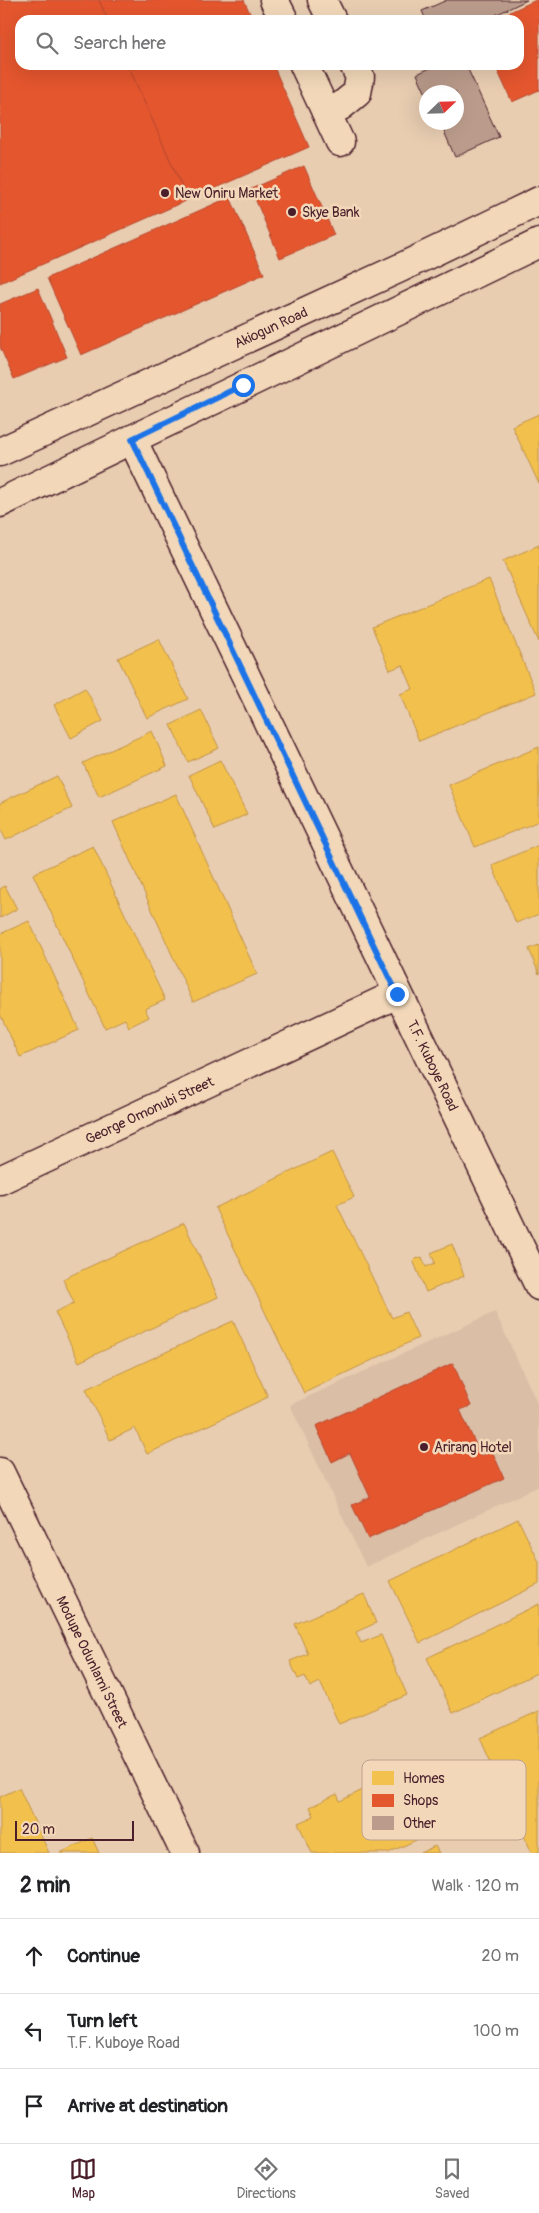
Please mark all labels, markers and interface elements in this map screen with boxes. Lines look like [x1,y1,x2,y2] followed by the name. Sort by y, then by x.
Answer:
[15,15,524,70] search box
[33,29,61,57] icon: search
[73,31,166,55] text: Search here
[419,85,464,130] north arrow
[175,185,279,202] place label: New Oniru Market
[159,187,171,199] marker: New Oniru Market
[302,204,360,221] place label: Skye Bank
[286,206,298,218] marker: Skye Bank
[231,304,311,352] street label: Akiogun Road
[232,374,255,397] route start
[386,983,409,1006] route end
[403,1017,462,1114] street label: T.F. Kuboye Road
[83,1073,217,1148] street label: George Omonubi Street
[434,1439,512,1456] place label: Arirang Hotel
[418,1441,430,1453] marker: Arirang Hotel
[52,1593,131,1731] street label: Modupe Odunlami Street
[362,1760,526,1840] legend
[403,1770,445,1787] text: Homes
[403,1792,439,1809] text: Shops
[403,1815,436,1832] text: Other
[15,1818,134,1841] scale bar
[22,1821,55,1838] text: 20 m
[20,1872,70,1899] text: 2 min
[431,1876,519,1896] text: Walk · 120 m
[20,1942,48,1970] icon: ahead
[67,1944,140,1968] text: Continue
[481,1946,519,1966] text: 20 m
[67,2009,137,2033] text: Turn left
[20,2017,48,2045] icon: left
[473,2021,519,2041] text: 100 m
[67,2033,180,2053] text: T.F. Kuboye Road
[20,2092,48,2120] icon: arrive
[67,2094,228,2118] text: Arrive at destination
[69,2155,97,2202] tab: Map
[236,2155,296,2202] tab: Directions
[435,2155,470,2202] tab: Saved

